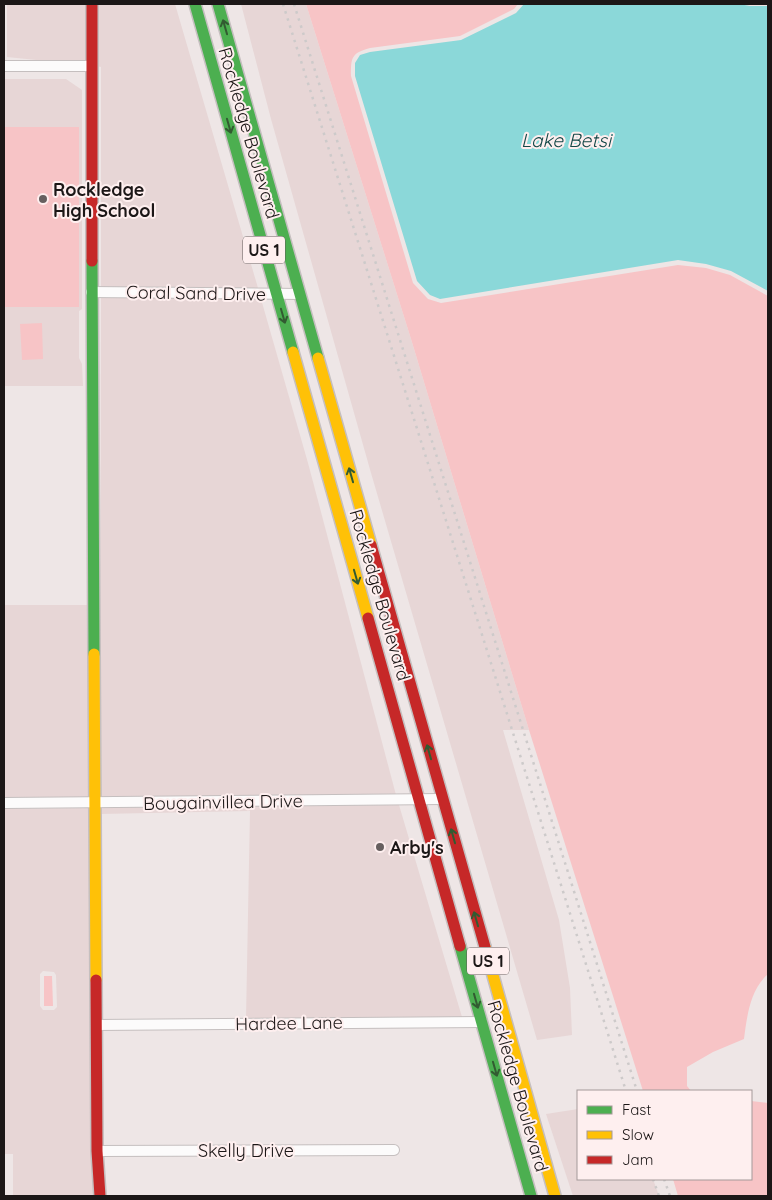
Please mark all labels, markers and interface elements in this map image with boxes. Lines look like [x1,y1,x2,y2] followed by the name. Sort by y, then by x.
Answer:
[219,19,229,35] one-way arrow
[213,45,285,221] street label: Rockledge Boulevard
[225,118,235,134] one-way arrow
[521,128,613,152] water label: Lake Betsi
[53,178,155,222] place label: Rockledge High School
[37,193,49,205] marker: Rockledge High School
[243,236,285,264] road number: US 1
[126,280,266,306] street label: Coral Sand Drive
[278,308,288,324] one-way arrow
[346,467,355,483] one-way arrow
[344,507,416,683] street label: Rockledge Boulevard
[352,569,362,585] one-way arrow
[424,745,433,761] one-way arrow
[143,789,303,815] street label: Bougainvillea Drive
[447,829,457,845] one-way arrow
[390,836,444,859] place label: Arby's
[374,841,386,853] marker: Arby's
[471,911,480,927] one-way arrow
[467,948,509,974] road number: US 1
[472,993,481,1009] one-way arrow
[482,998,554,1174] street label: Rockledge Boulevard
[235,1011,343,1035] street label: Hardee Lane
[490,1060,500,1076] one-way arrow
[577,1090,752,1180] legend
[622,1100,651,1119] text: Fast
[622,1125,654,1144] text: Slow
[198,1139,294,1162] street label: Skelly Drive
[622,1150,653,1169] text: Jam

